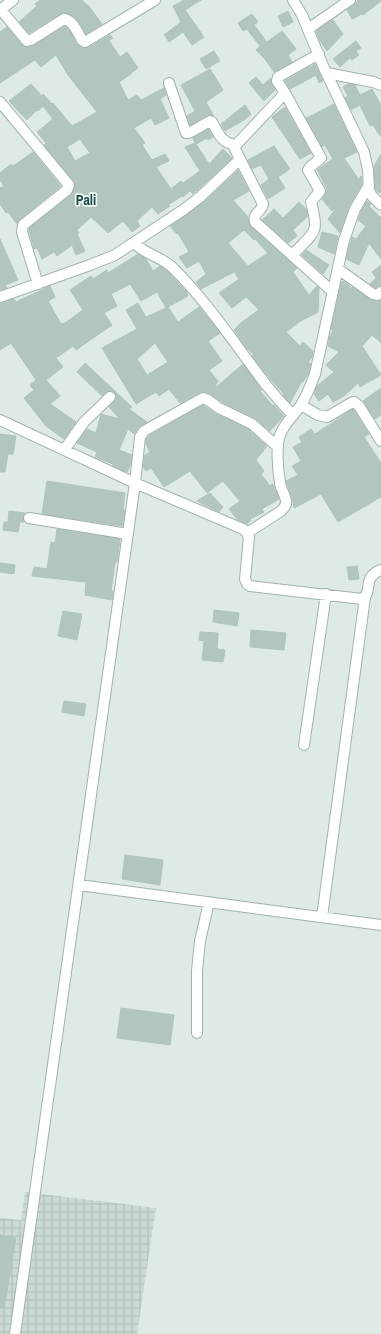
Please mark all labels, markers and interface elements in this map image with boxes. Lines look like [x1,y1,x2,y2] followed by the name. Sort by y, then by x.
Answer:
[76,191,96,209] district label: Pali

